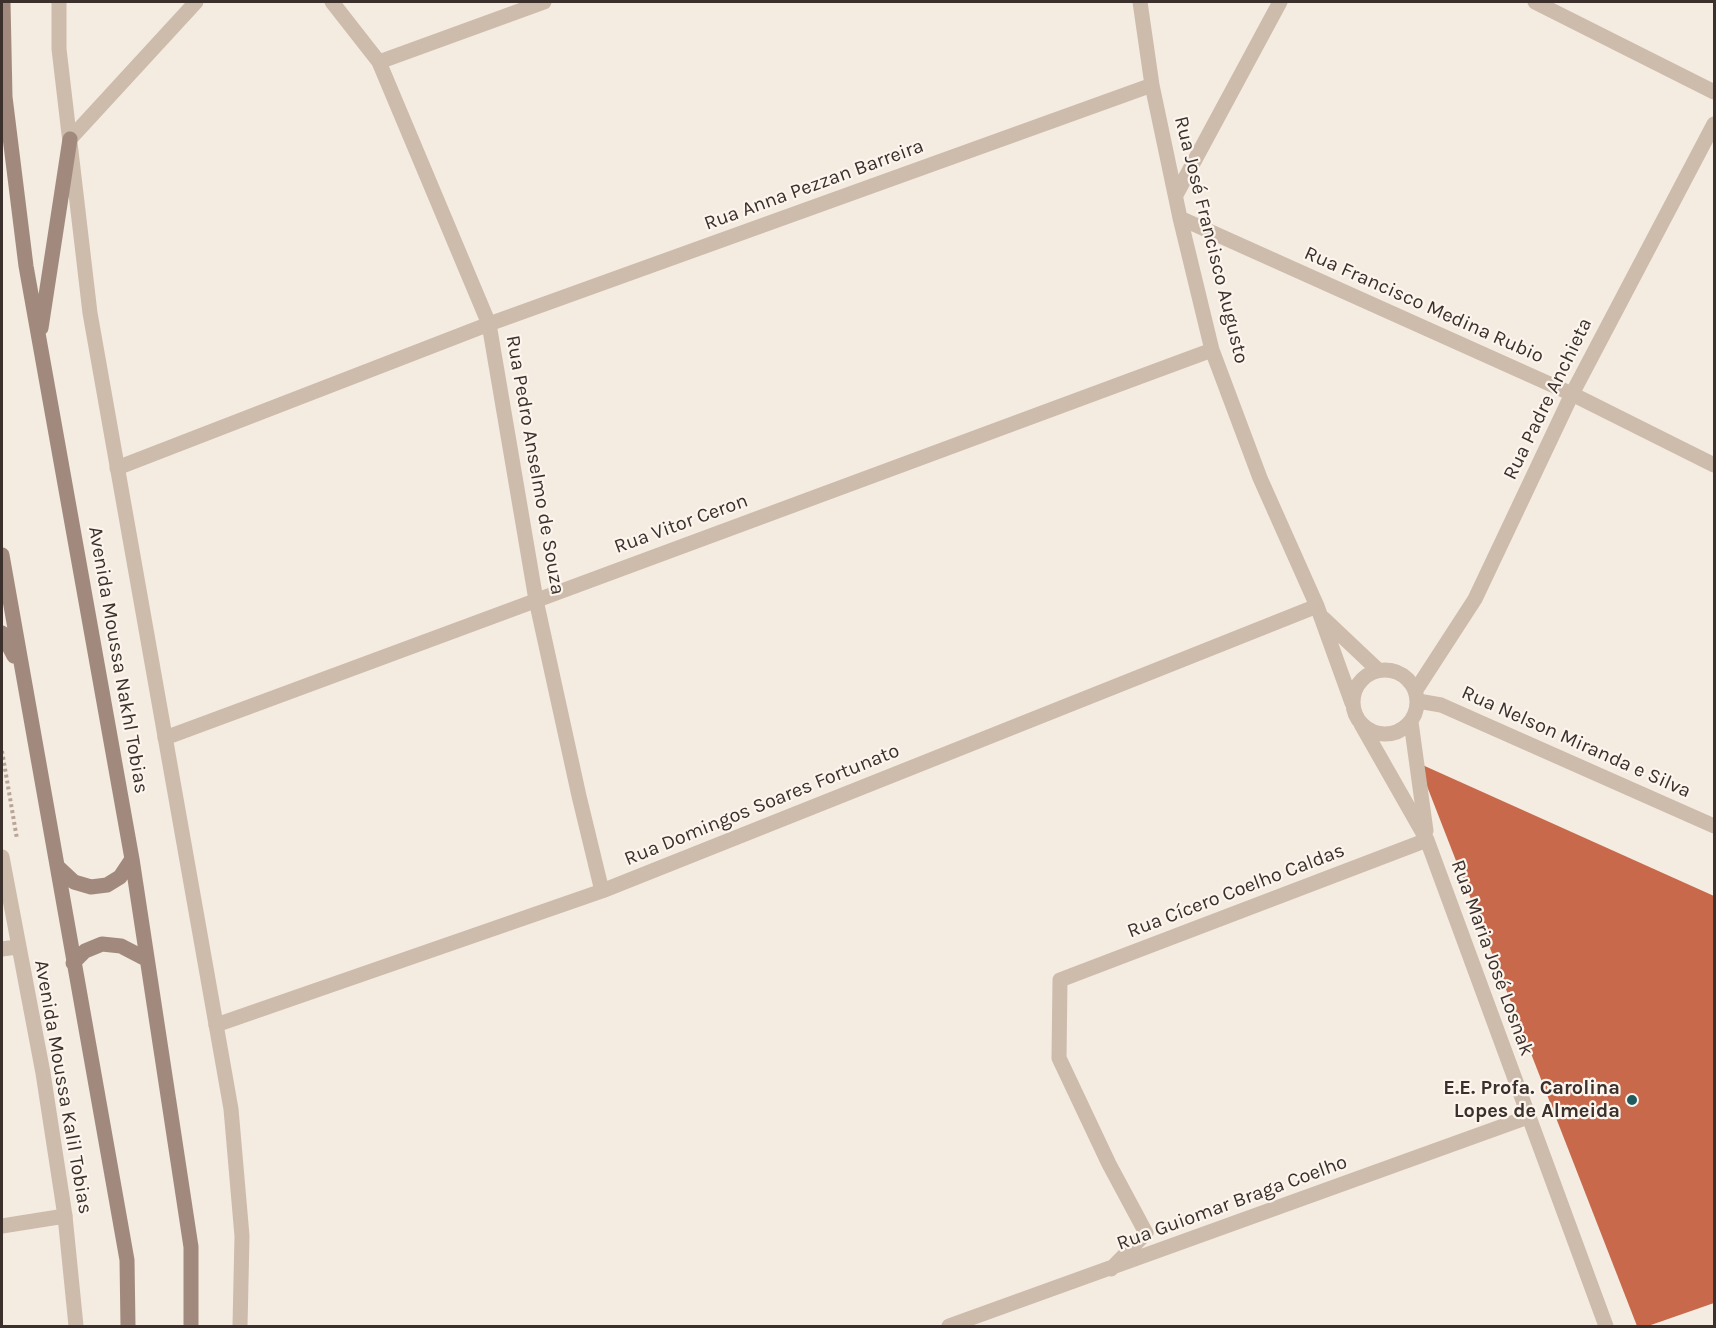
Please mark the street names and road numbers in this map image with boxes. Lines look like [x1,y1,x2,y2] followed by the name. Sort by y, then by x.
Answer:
[1169,114,1253,366] street label: Rua José Francisco Augusto
[701,134,927,236] street label: Rua Anna Pezzan Barreira
[1301,241,1547,369] street label: Rua Francisco Medina Rubio
[1498,314,1598,484] street label: Rua Padre Anchieta
[500,333,570,597] street label: Rua Pedro Anselmo de Souza
[611,489,751,559] street label: Rua Vitor Ceron
[83,525,153,795] street label: Avenida Moussa Nakhl Tobias
[1458,681,1694,803] street label: Rua Nelson Miranda e Silva
[621,739,903,871] street label: Rua Domingos Soares Fortunato
[1124,838,1348,944] street label: Rua Cícero Coelho Caldas
[1445,857,1539,1059] street label: Rua Maria José Losnak
[29,958,97,1216] street label: Avenida Moussa Kalil Tobias
[1113,1150,1351,1256] street label: Rua Guiomar Braga Coelho

